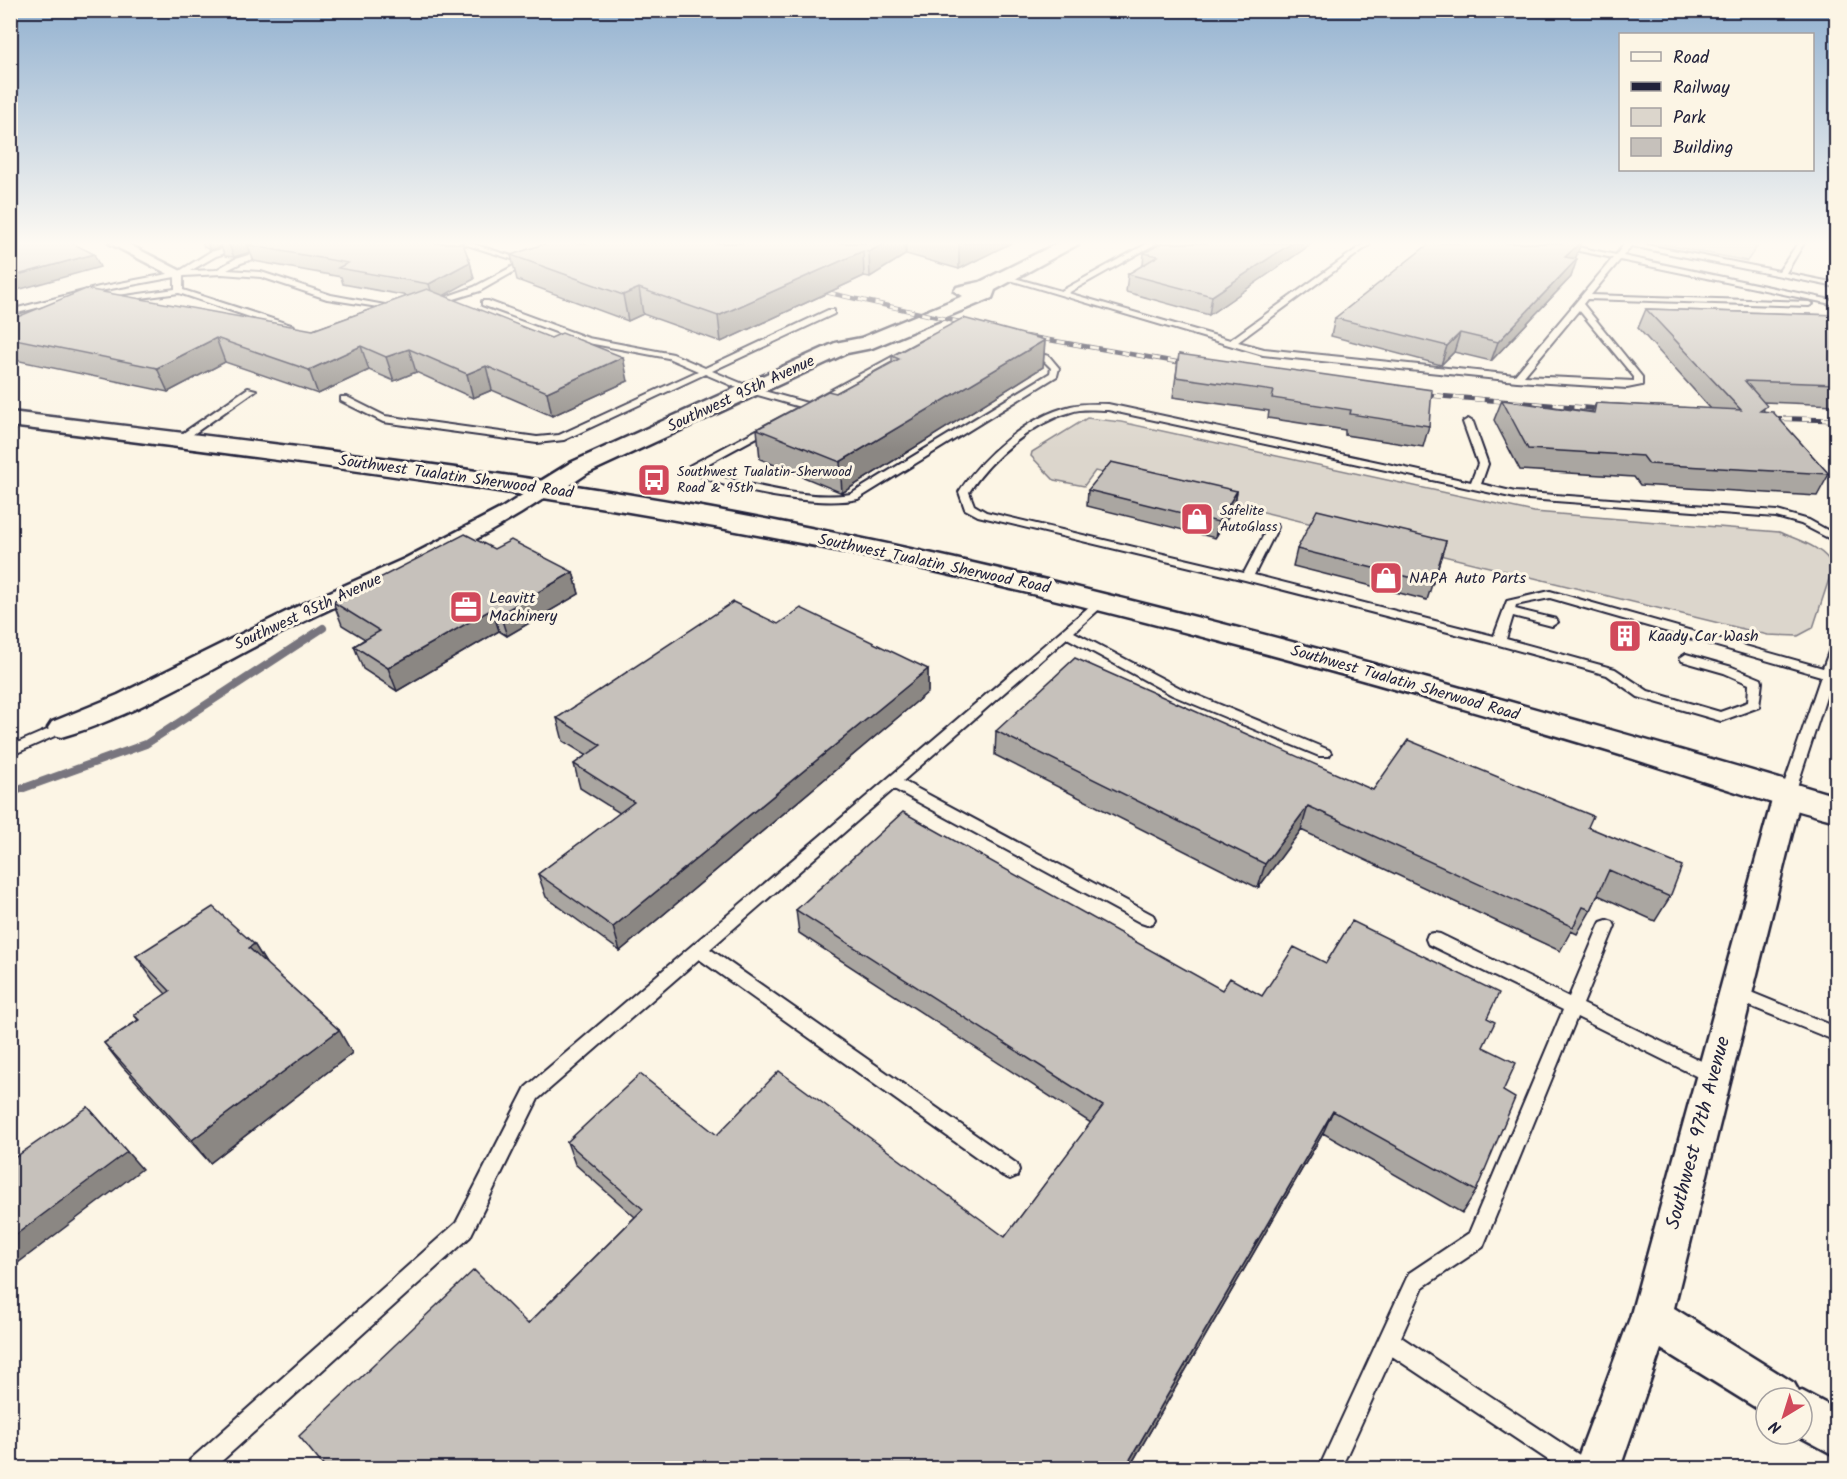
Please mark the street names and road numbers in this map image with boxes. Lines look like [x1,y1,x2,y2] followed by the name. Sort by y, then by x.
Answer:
[663,349,819,439] street label: Southwest 95th Avenue
[337,448,576,506] street label: Southwest Tualatin Sherwood Road
[815,527,1054,601] street label: Southwest Tualatin Sherwood Road
[230,567,386,657] street label: Southwest 95th Avenue
[1288,638,1523,728] street label: Southwest Tualatin Sherwood Road
[1658,1033,1740,1233] street label: Southwest 97th Avenue

